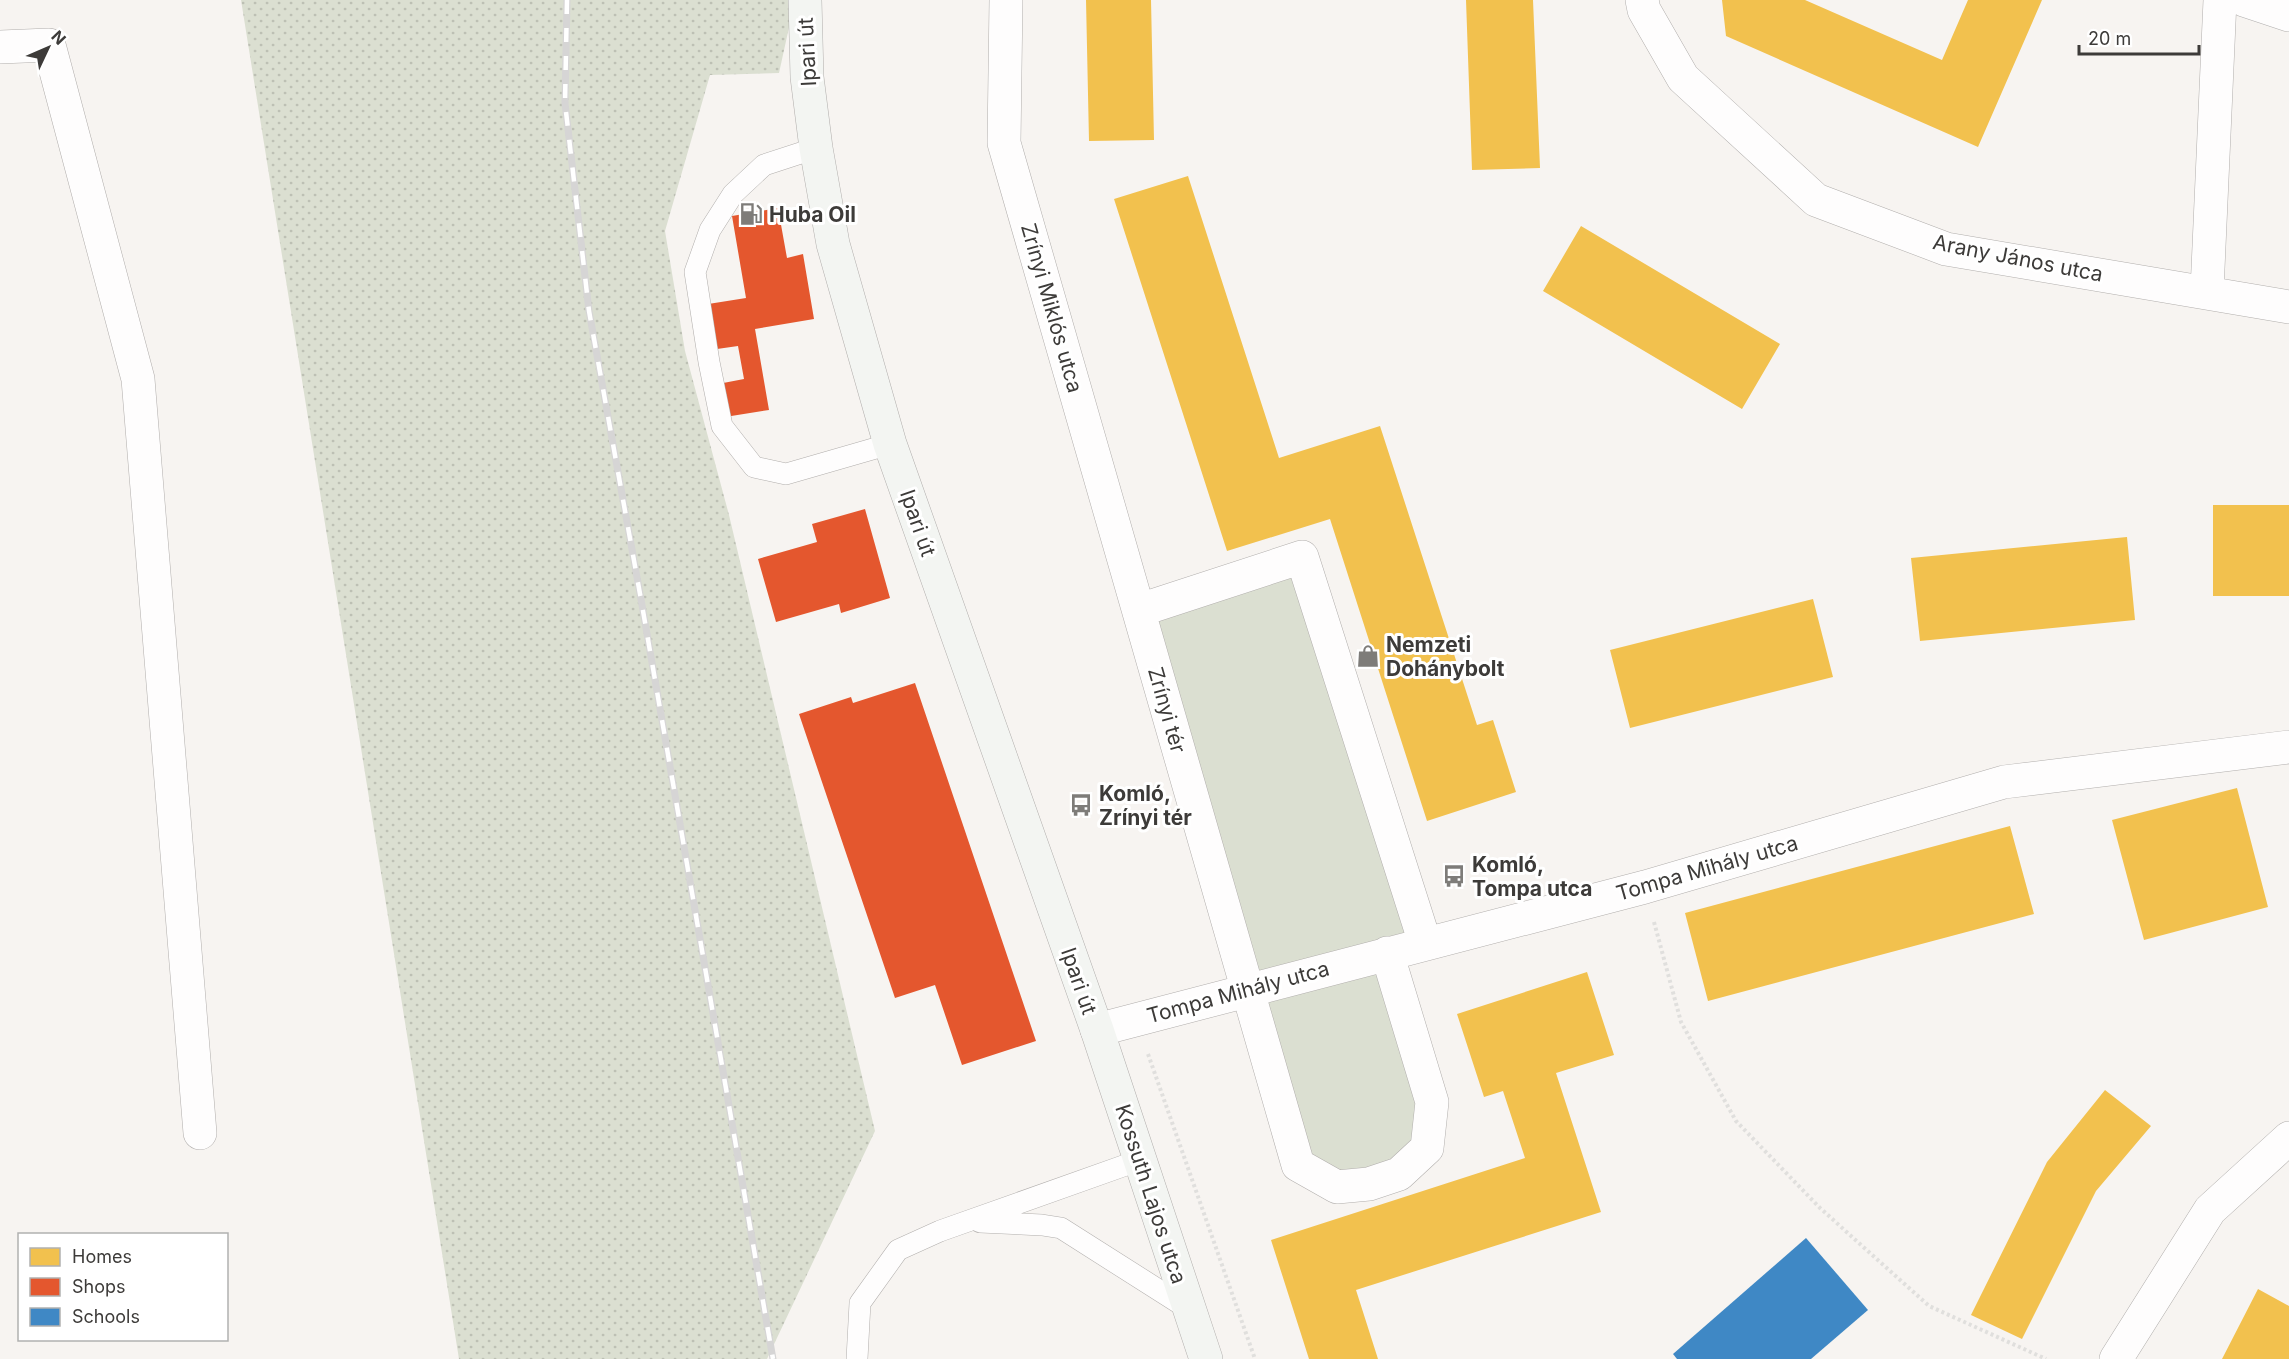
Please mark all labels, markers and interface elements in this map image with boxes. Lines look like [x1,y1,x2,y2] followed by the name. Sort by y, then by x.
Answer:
[793,17,821,87] street label: Ipari út
[18,18,78,78] north arrow
[2079,18,2199,56] scale bar
[47,26,70,49] text: N
[2088,28,2131,49] text: 20 m
[738,201,764,227] fuel station icon: Huba Oil
[769,202,856,227] place label: Huba Oil
[1016,221,1088,395] street label: Zrínyi Miklós utca
[1931,229,2105,287] street label: Arany János utca
[895,486,941,560] street label: Ipari út
[1386,632,1505,681] place label: Nemzeti Dohánybolt
[1355,643,1381,669] shop icon: Nemzeti Dohánybolt
[1143,664,1191,756] street label: Zrínyi tér
[1099,781,1192,830] place label: Komló, Zrínyi tér
[1068,792,1094,818] bus stop icon: Komló, Zrínyi tér
[1613,830,1801,906] street label: Tompa Mihály utca
[1472,852,1592,901] place label: Komló, Tompa utca
[1441,863,1467,889] bus stop icon: Komló, Tompa utca
[1056,944,1102,1018] street label: Ipari út
[1144,956,1332,1028] street label: Tompa Mihály utca
[1110,1101,1192,1287] street label: Kossuth Lajos utca
[18,1233,228,1341] legend
[72,1246,132,1267] text: Homes
[72,1276,126,1297] text: Shops
[72,1306,140,1327] text: Schools

